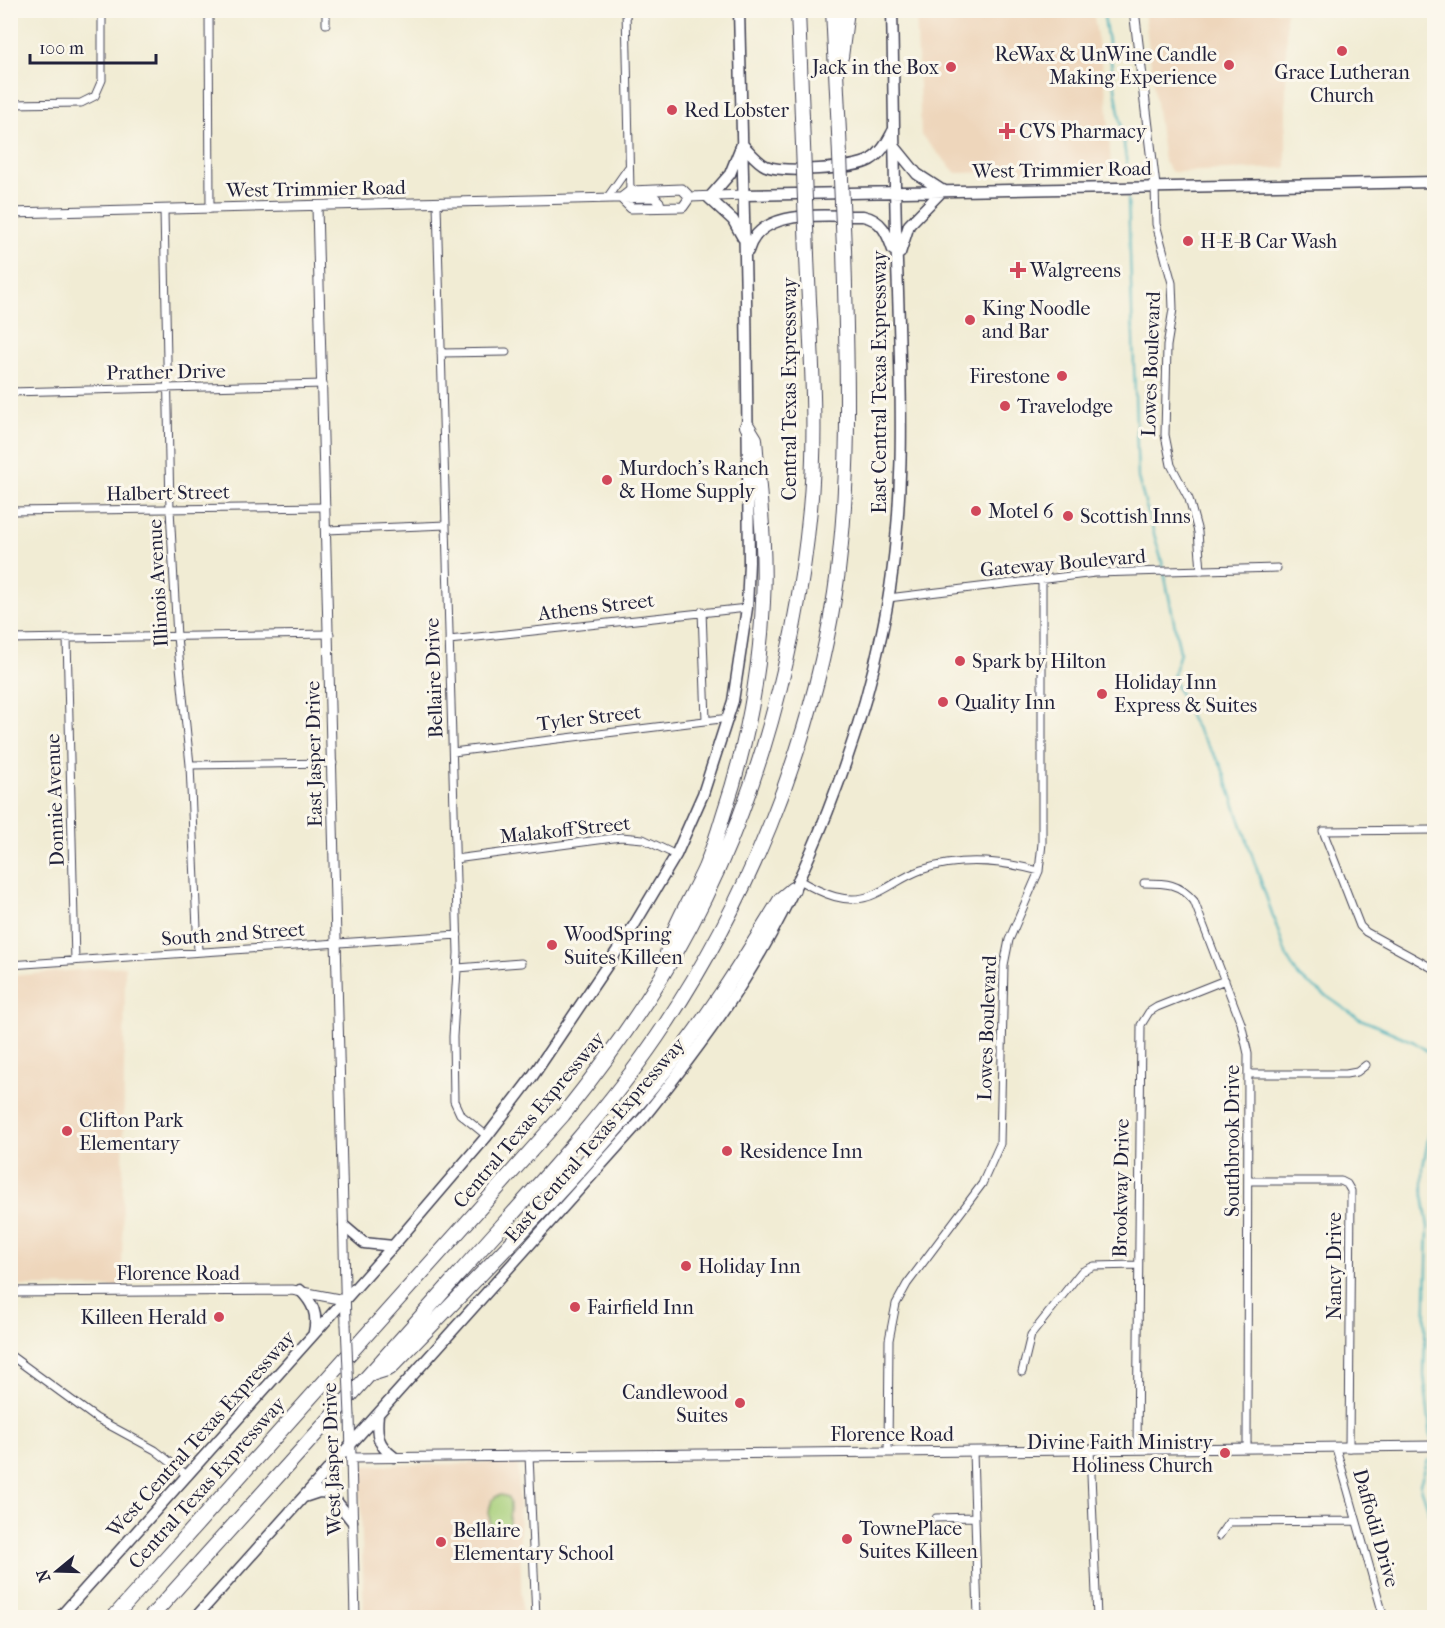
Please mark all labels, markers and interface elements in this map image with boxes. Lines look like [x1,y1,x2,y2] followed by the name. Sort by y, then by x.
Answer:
[30,27,156,65] scale bar
[39,38,84,59] text: 100 m
[994,43,1217,89] place label: ReWax & UnWine Candle Making Experience
[1335,44,1349,58] marker: Grace Lutheran Church
[810,56,940,79] place label: Jack in the Box
[1222,58,1236,72] marker: ReWax & UnWine Candle Making Experience
[944,60,958,74] marker: Jack in the Box
[1274,61,1410,107] place label: Grace Lutheran Church
[684,99,789,122] place label: Red Lobster
[665,103,679,117] marker: Red Lobster
[1019,120,1148,143] place label: CVS Pharmacy
[1000,124,1014,138] marker: CVS Pharmacy
[971,157,1153,183] street label: West Trimmier Road
[225,176,407,202] street label: West Trimmier Road
[1200,230,1338,253] place label: H-E-B Car Wash
[1181,234,1195,248] marker: H-E-B Car Wash
[868,249,891,514] street label: East Central Texas Expressway
[1029,259,1121,282] place label: Walgreens
[1011,263,1025,277] marker: Walgreens
[778,276,801,501] street label: Central Texas Expressway
[1137,290,1165,437] street label: Lowes Boulevard
[982,297,1090,343] place label: King Noodle and Bar
[963,313,977,327] marker: King Noodle and Bar
[106,359,226,385] street label: Prather Drive
[969,365,1050,388] place label: Firestone
[1055,369,1069,383] marker: Firestone
[1017,395,1113,418] place label: Travelodge
[998,399,1012,413] marker: Travelodge
[619,457,770,503] place label: Murdoch's Ranch & Home Supply
[600,473,614,487] marker: Murdoch's Ranch & Home Supply
[106,480,230,506] street label: Halbert Street
[988,500,1054,523] place label: Motel 6
[969,504,983,518] marker: Motel 6
[1080,505,1191,528] place label: Scottish Inns
[1061,509,1075,523] marker: Scottish Inns
[143,518,173,648] street label: Illinois Avenue
[979,544,1148,582] street label: Gateway Boulevard
[536,588,655,626] street label: Athens Street
[420,617,448,739] street label: Bellaire Drive
[972,650,1106,673] place label: Spark by Hilton
[953,654,967,668] marker: Spark by Hilton
[1114,671,1257,717] place label: Holiday Inn Express & Suites
[301,681,327,827] street label: East Jasper Drive
[1095,687,1109,701] marker: Holiday Inn Express & Suites
[955,691,1056,714] place label: Quality Inn
[936,695,950,709] marker: Quality Inn
[536,700,642,736] street label: Tyler Street
[41,733,69,867] street label: Donnie Avenue
[499,812,631,848] street label: Malakoff Street
[160,918,306,950] street label: South 2nd Street
[563,923,683,969] place label: WoodSpring Suites Killeen
[545,938,559,952] marker: WoodSpring Suites Killeen
[973,954,1001,1101] street label: Lowes Boulevard
[448,1026,610,1213] street label: Central Texas Expressway
[500,1032,691,1247] street label: East Central Texas Expressway
[1221,1065,1244,1217] street label: Southbrook Drive
[79,1109,184,1155] place label: Clifton Park Elementary
[1108,1118,1134,1258] street label: Brookway Drive
[60,1124,74,1138] marker: Clifton Park Elementary
[739,1140,863,1163] place label: Residence Inn
[720,1144,734,1158] marker: Residence Inn
[1323,1212,1346,1320] street label: Nancy Drive
[698,1255,801,1278] place label: Holiday Inn
[679,1259,693,1273] marker: Holiday Inn
[116,1262,241,1285] street label: Florence Road
[587,1296,694,1319] place label: Fairfield Inn
[568,1300,582,1314] marker: Fairfield Inn
[80,1306,208,1329] place label: Killeen Herald
[212,1310,226,1324] marker: Killeen Herald
[102,1326,300,1542] street label: West Central Texas Expressway
[622,1381,729,1427] place label: Candlewood Suites
[318,1382,346,1537] street label: West Jasper Drive
[123,1392,291,1574] street label: Central Texas Expressway
[733,1396,747,1410] marker: Candlewood Suites
[830,1423,955,1446] street label: Florence Road
[1027,1431,1214,1477] place label: Divine Faith Ministry Holiness Church
[1218,1446,1232,1460] marker: Divine Faith Ministry Holiness Church
[1348,1466,1404,1590] street label: Daffodil Drive
[859,1517,978,1563] place label: TownePlace Suites Killeen
[453,1519,615,1565] place label: Bellaire Elementary School
[840,1532,854,1546] marker: TownePlace Suites Killeen
[434,1535,448,1549] marker: Bellaire Elementary School
[27,1541,87,1601] north arrow
[32,1566,54,1585] text: N

